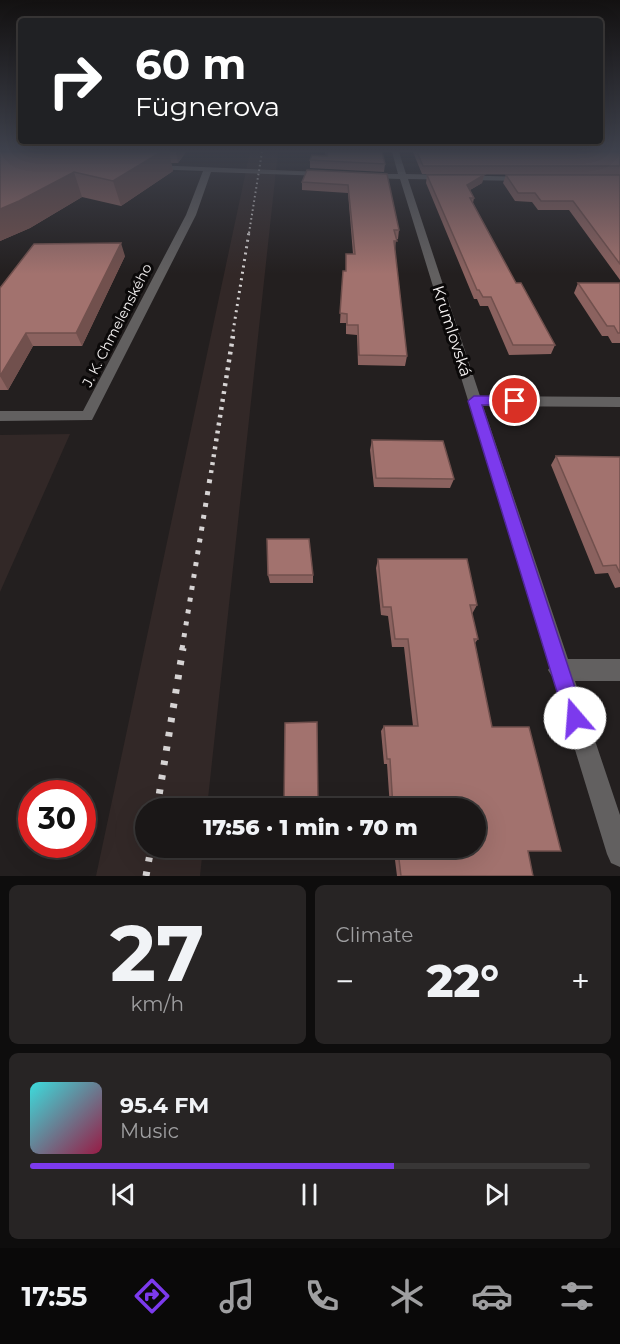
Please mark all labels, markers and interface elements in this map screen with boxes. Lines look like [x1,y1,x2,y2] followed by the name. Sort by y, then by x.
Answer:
[135,38,246,90] text: 60 m
[36,42,114,120] icon: right
[135,90,280,123] text: Fügnerova
[78,260,156,391] street label: J. K. Chmelenského
[428,283,476,379] street label: Krumlovská
[489,375,540,426] pin
[498,384,531,417] icon: arrive
[543,686,607,750] position arrow
[18,780,96,858] speed limit sign: 30
[203,814,418,841] text: 17:56 · 1 min · 70 m
[110,905,204,1001] text: 27
[336,923,413,947] text: Climate
[426,953,499,1008] text: 22°
[336,961,354,1001] text: −
[571,961,590,1001] text: +
[131,992,184,1016] text: km/h
[120,1092,209,1119] text: 95.4 FM
[120,1119,179,1143] text: Music
[107,1178,140,1211] icon: previous
[293,1178,326,1211] icon: pause
[480,1178,513,1211] icon: next
[131,1275,173,1317] icon: directions
[216,1275,258,1317] icon: music
[301,1275,343,1317] icon: phone
[386,1275,428,1317] icon: climate
[471,1275,513,1317] icon: car
[556,1275,598,1317] icon: filters
[22,1280,87,1313] text: 17:55

